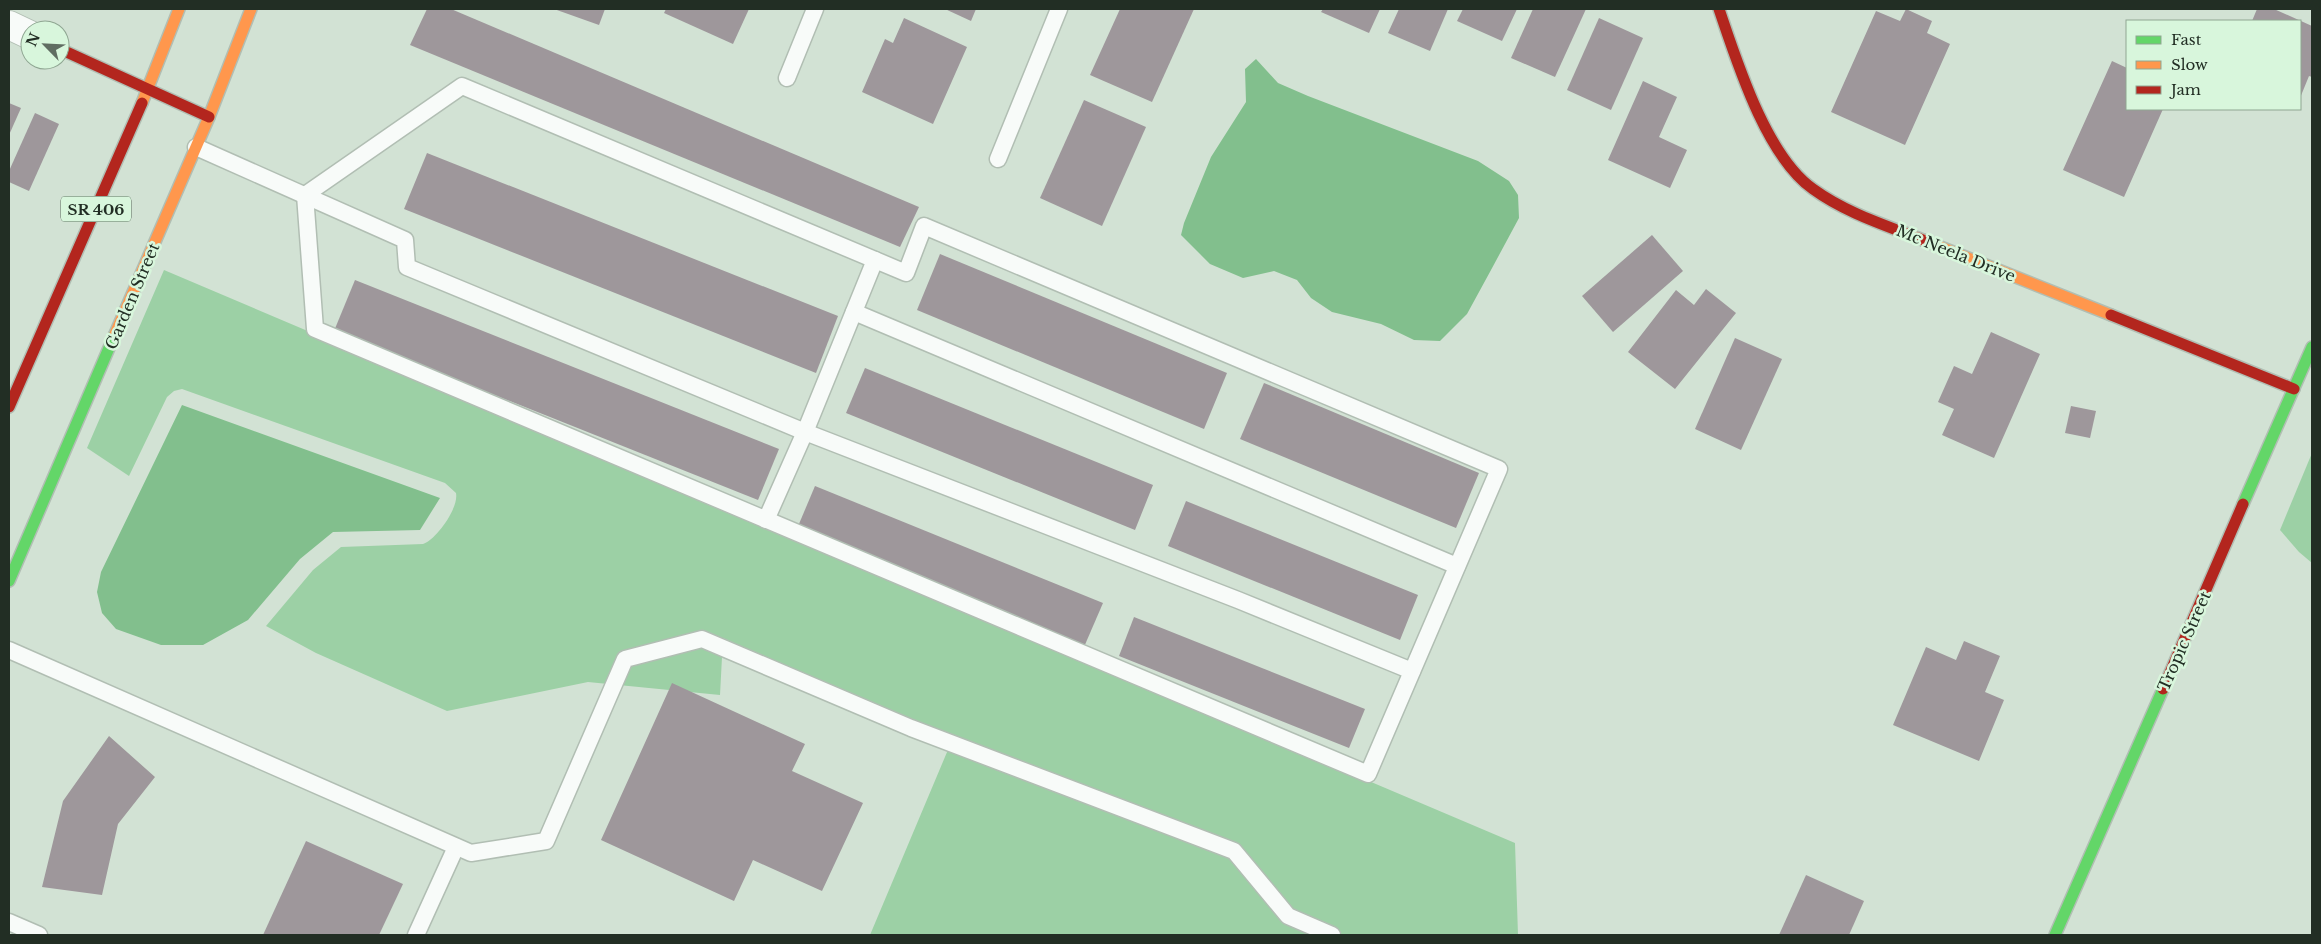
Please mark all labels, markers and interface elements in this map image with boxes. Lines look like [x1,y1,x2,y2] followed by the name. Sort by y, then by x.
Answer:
[20,20,70,70] north arrow
[2126,20,2301,110] legend
[22,30,44,49] text: N
[2171,30,2202,49] text: Fast
[2171,55,2208,74] text: Slow
[2169,80,2201,99] text: Jam
[61,196,131,222] road number: SR 406
[1894,220,2018,286] street label: Mc Neela Drive
[101,240,163,352] street label: Garden Street
[2153,588,2215,694] street label: Tropic Street

